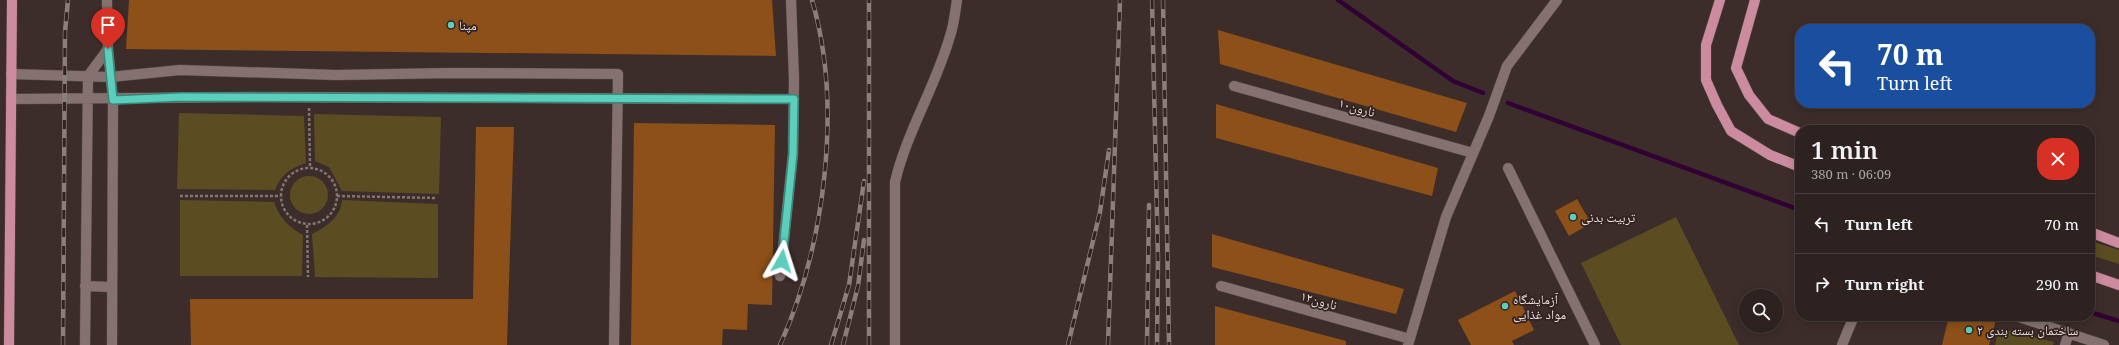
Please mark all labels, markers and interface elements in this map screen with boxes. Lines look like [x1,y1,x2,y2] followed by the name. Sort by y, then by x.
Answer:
[91,8,125,49] pin
[97,14,119,36] icon: arrive
[459,16,477,34] place label: مپنا
[446,20,456,30] marker: مپنا
[1877,35,1944,73] text: 70 m
[1811,40,1863,92] icon: left
[1877,71,1952,95] text: Turn left
[1337,93,1377,121] street label: نارون۱۰
[1811,133,1878,166] text: 1 min
[2037,138,2079,180] button: close
[1811,165,1891,183] text: 380 m · 06:09
[1581,208,1635,226] place label: تربیت بدنی
[1568,212,1578,222] marker: تربیت بدنی
[1811,213,1833,235] icon: left
[1845,214,1913,234] text: Turn left
[2044,214,2079,234] text: 70 m
[761,240,803,282] position arrow
[1811,273,1833,295] icon: right
[1845,274,1924,294] text: Turn right
[2036,274,2079,294] text: 290 m
[1299,286,1339,314] street label: نارون۱۲
[1739,289,1783,333] map controls
[1739,289,1783,333] button: search
[1513,290,1566,323] place label: آزمایشگاه مواد غذایی
[1500,301,1510,311] marker: آزمایشگاه مواد غذایی
[1977,321,2078,339] place label: ۲ ساختمان بسته بندی
[1964,325,1974,335] marker: ۲ ساختمان بسته بندی

